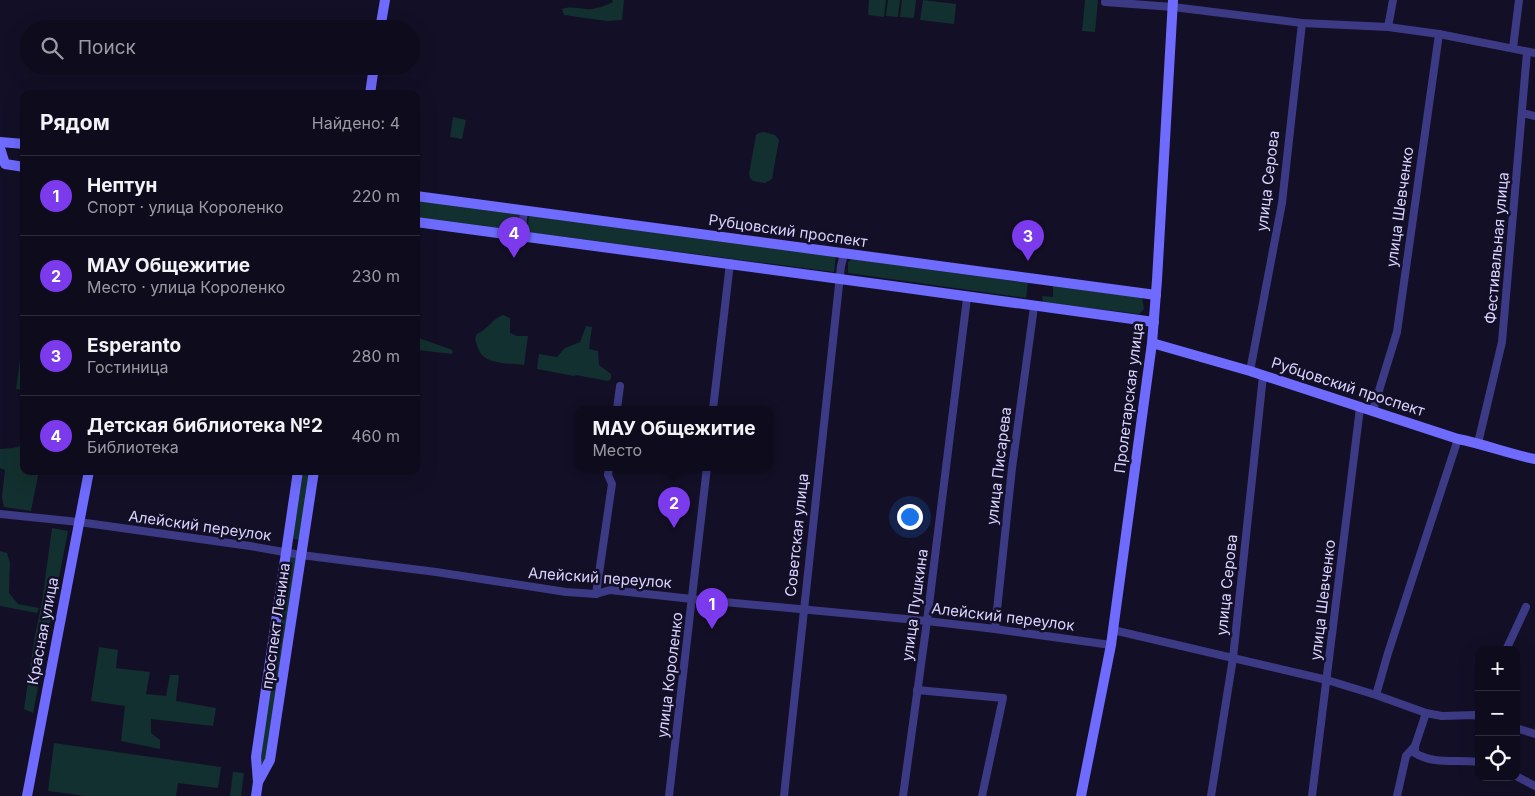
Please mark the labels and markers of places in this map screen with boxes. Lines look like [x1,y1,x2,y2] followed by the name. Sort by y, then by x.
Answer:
[498,217,530,258] pin: 4
[1012,220,1044,261] pin: 3
[658,487,690,528] pin: 2
[696,588,728,629] pin: 1

